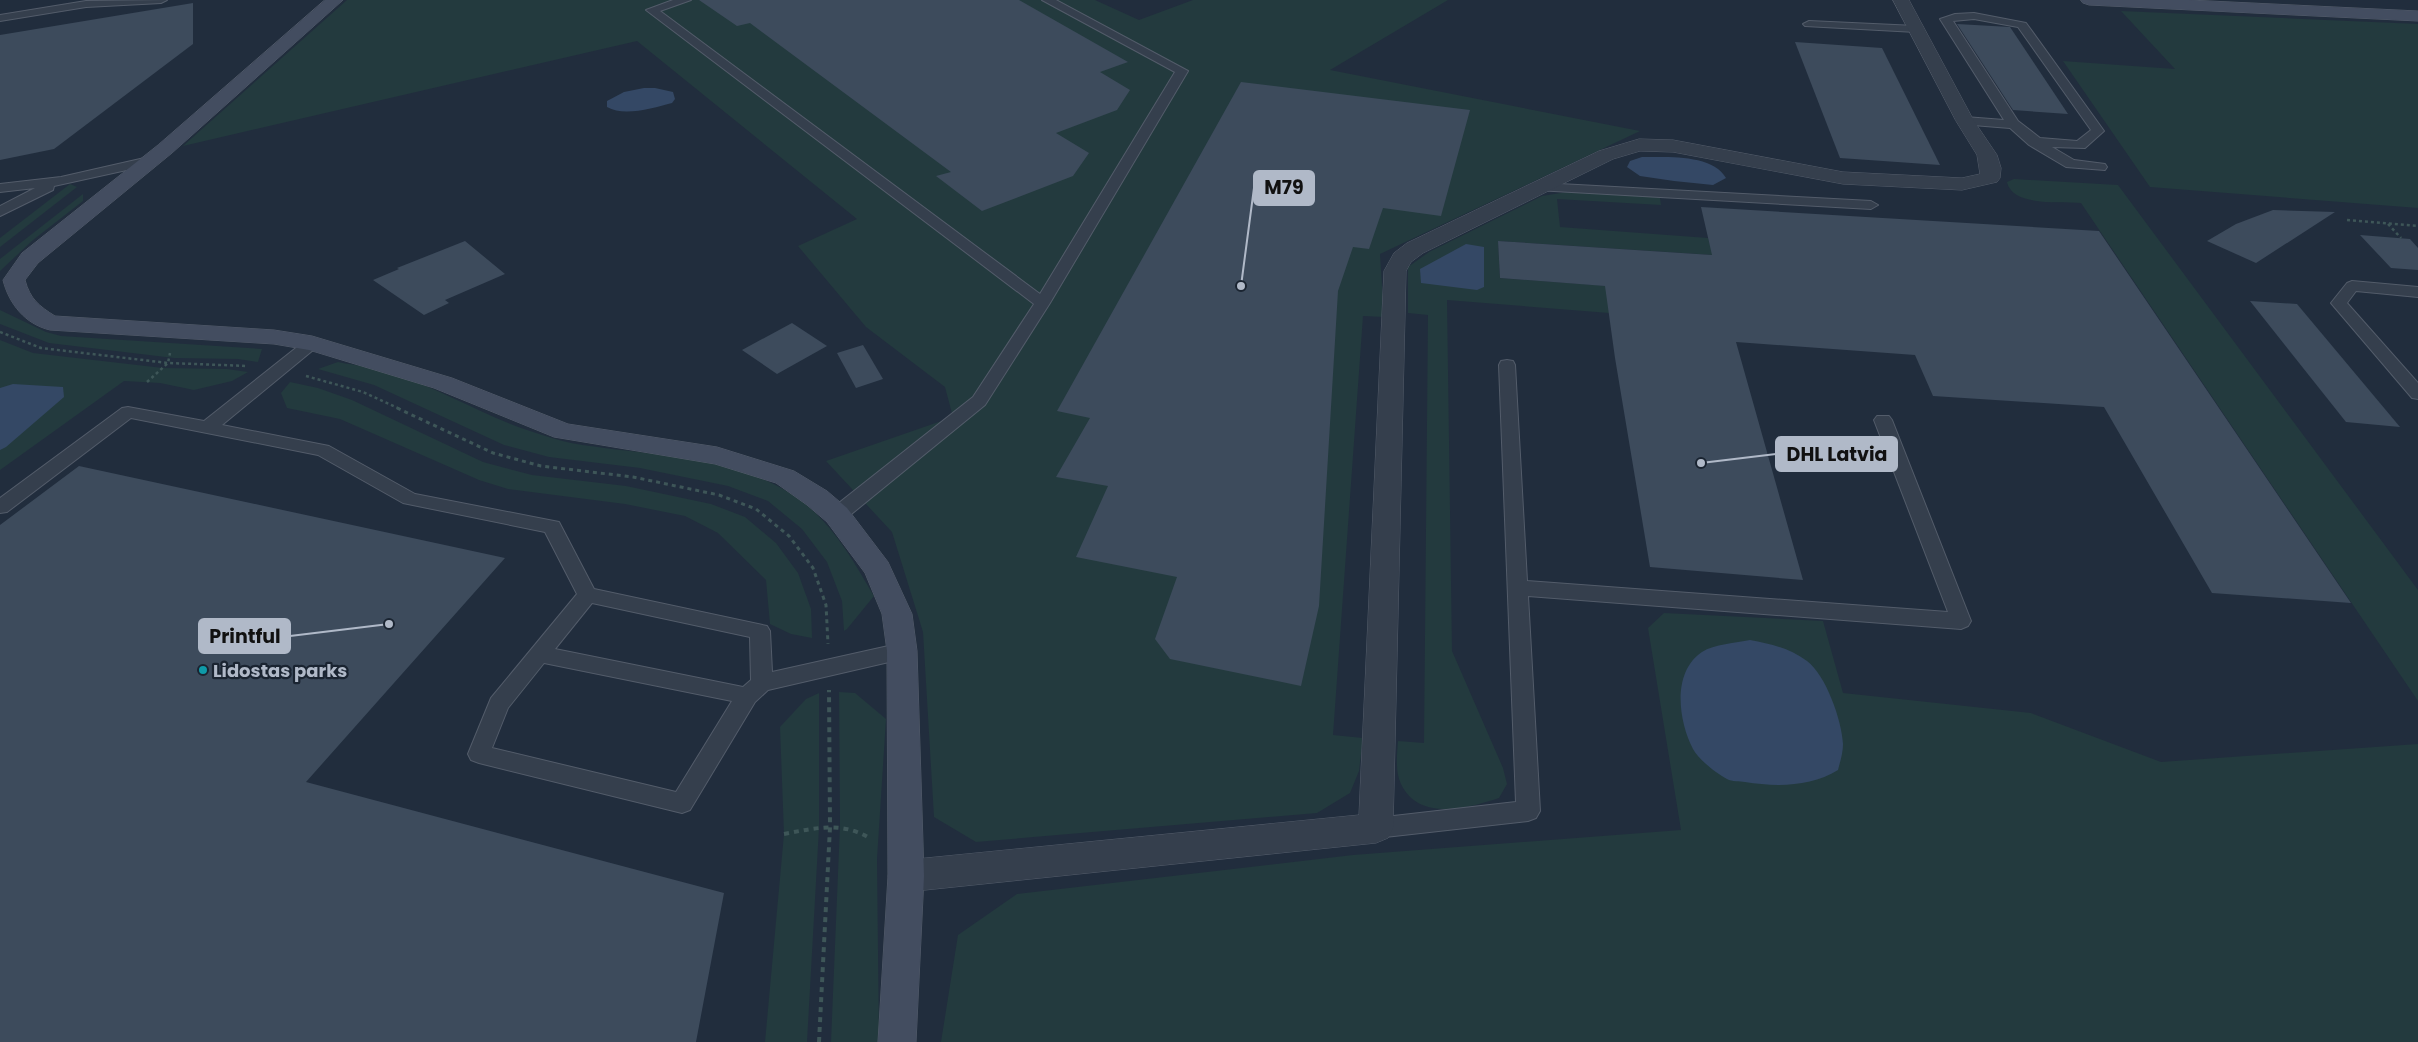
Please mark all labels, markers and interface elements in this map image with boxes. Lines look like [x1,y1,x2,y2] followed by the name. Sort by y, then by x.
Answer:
[1254,171,1314,205] callout: M79
[1264,174,1304,201] text: M79
[1776,437,1897,471] callout: DHL Latvia
[1787,441,1887,468] text: DHL Latvia
[199,619,290,653] callout: Printful
[209,623,281,650] text: Printful
[213,658,347,683] place label: Lidostas parks
[197,664,209,676] marker: Lidostas parks

